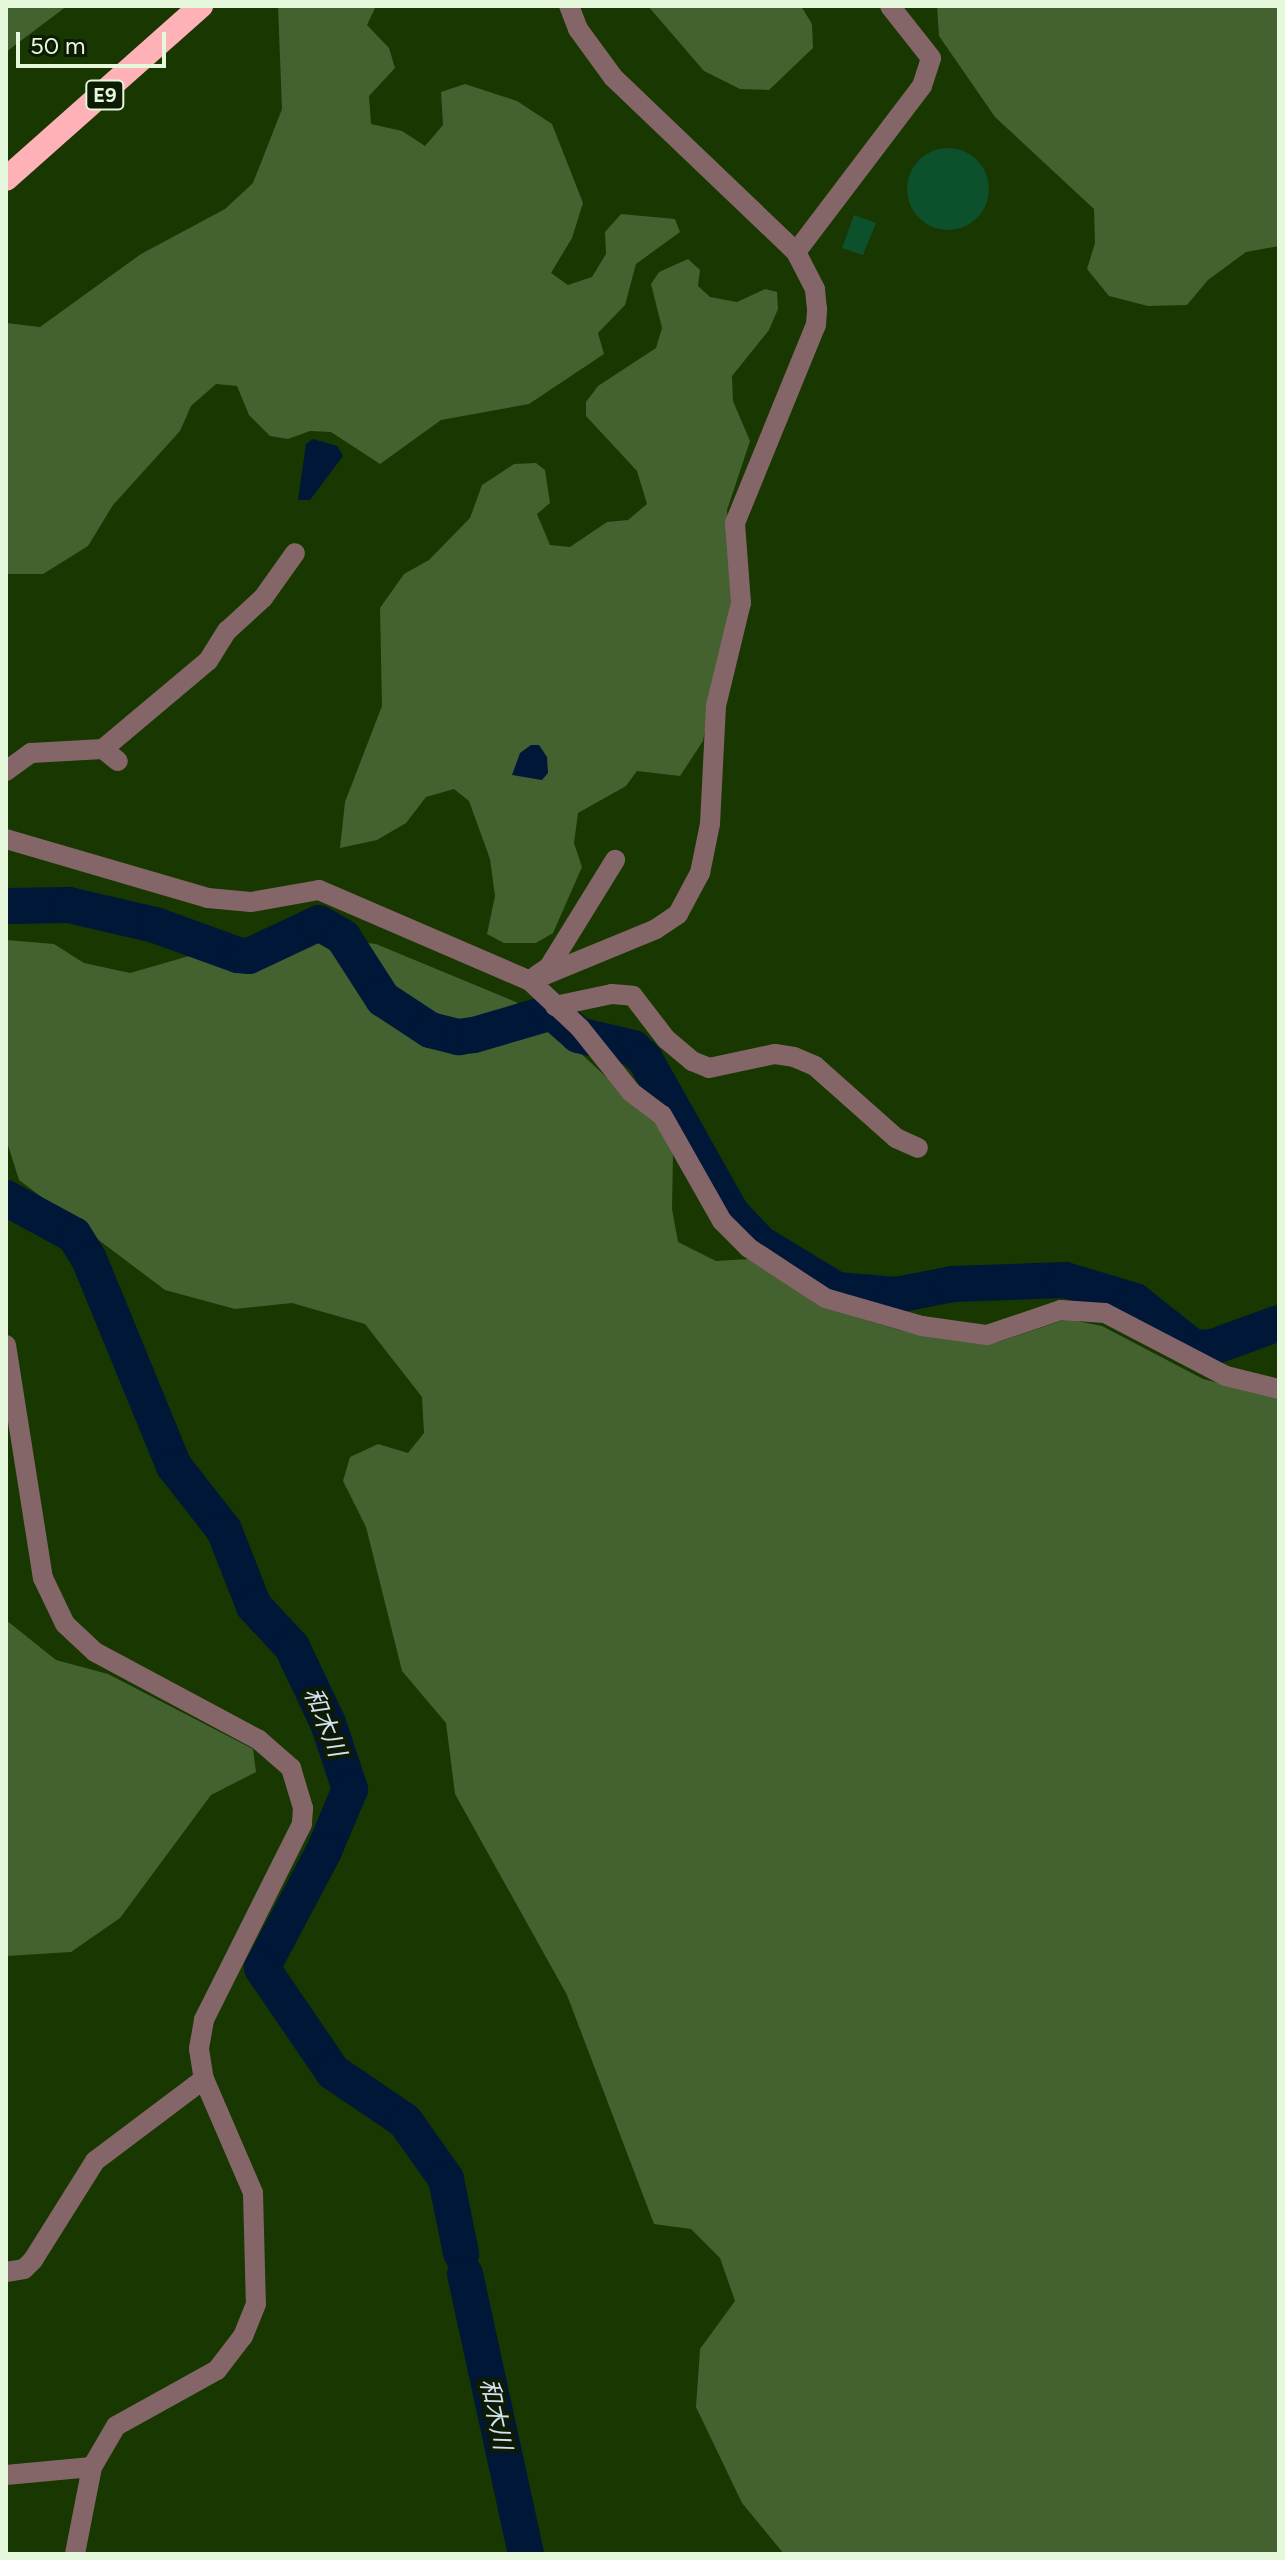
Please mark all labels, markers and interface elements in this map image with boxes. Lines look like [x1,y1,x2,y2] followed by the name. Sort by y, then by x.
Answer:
[20,16,170,66] scale bar
[30,31,86,60] text: 50 m
[85,79,125,111] road number: E9
[298,1683,352,1761] water label: 和木川
[474,2376,518,2452] water label: 和木川

